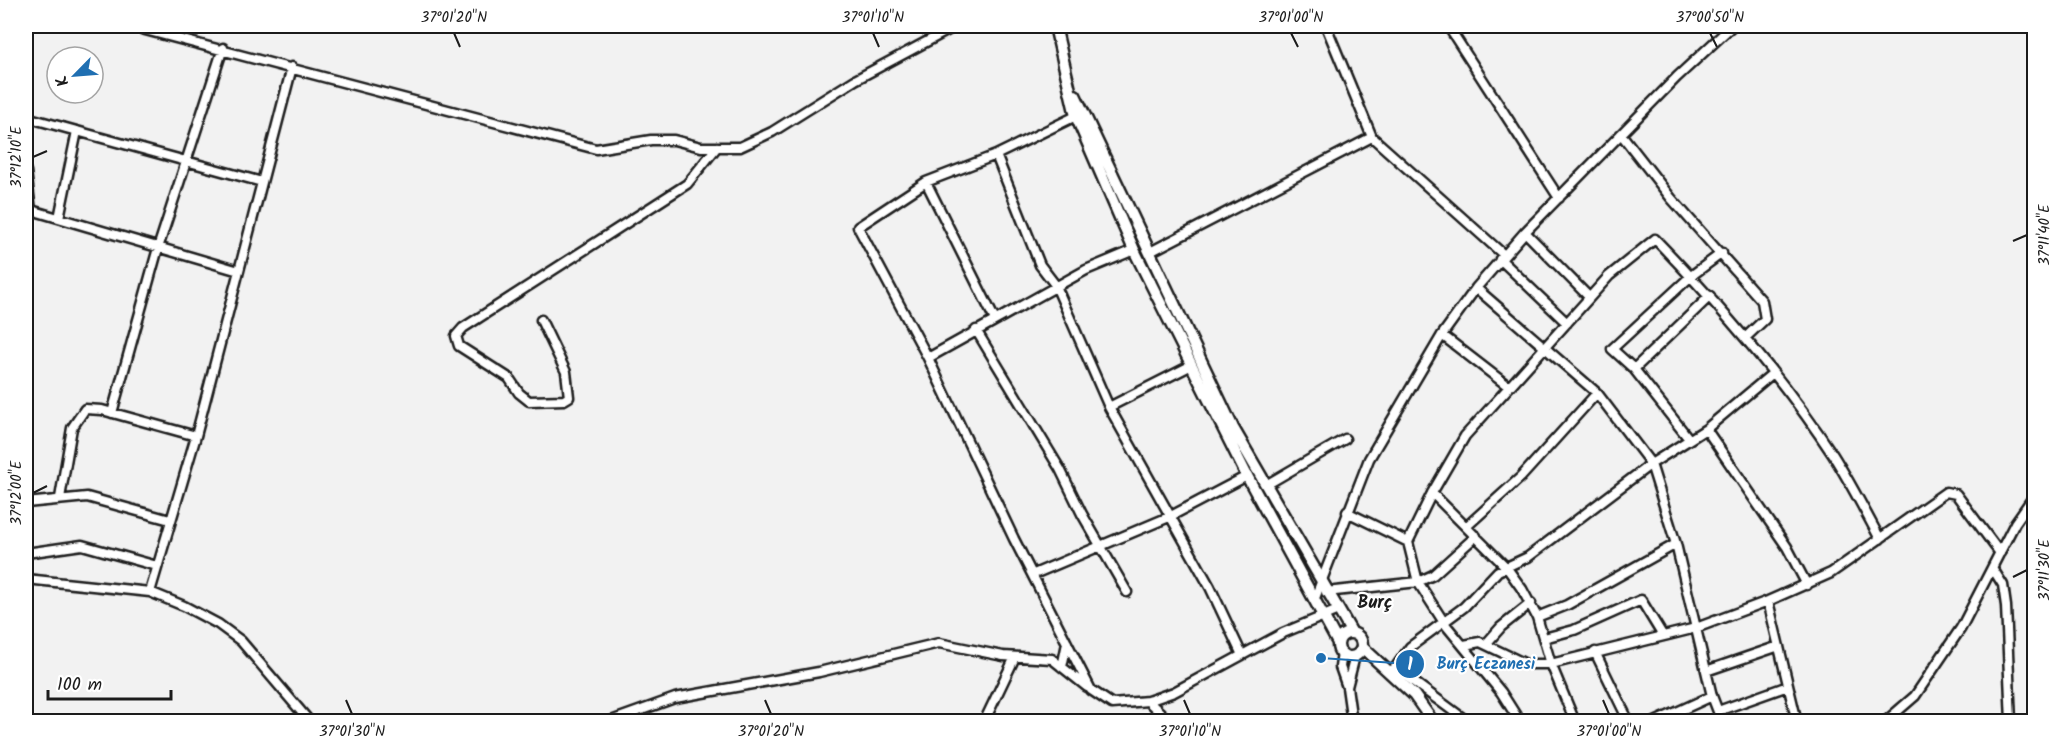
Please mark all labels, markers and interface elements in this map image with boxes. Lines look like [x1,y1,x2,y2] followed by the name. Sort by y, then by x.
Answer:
[421,6,487,30] text: 37°01'20"N
[842,6,904,30] text: 37°01'10"N
[1258,6,1324,30] text: 37°01'00"N
[1676,6,1744,30] text: 37°00'50"N
[45,45,105,105] north arrow
[49,71,76,90] text: K
[5,125,29,188] text: 37°12'10"E
[2033,203,2057,266] text: 37°11'40"E
[5,459,29,525] text: 37°12'00"E
[2033,538,2057,601] text: 37°11'30"E
[1357,589,1393,618] district label: Burç
[1395,647,1547,681] callout: Burç Eczanesi
[1407,651,1413,680] text: 1
[1437,652,1536,677] text: Burç Eczanesi
[48,663,171,701] scale bar
[57,671,102,700] text: 100 m
[319,720,385,744] text: 37°01'30"N
[738,720,804,744] text: 37°01'20"N
[1159,720,1221,744] text: 37°01'10"N
[1576,720,1642,744] text: 37°01'00"N

